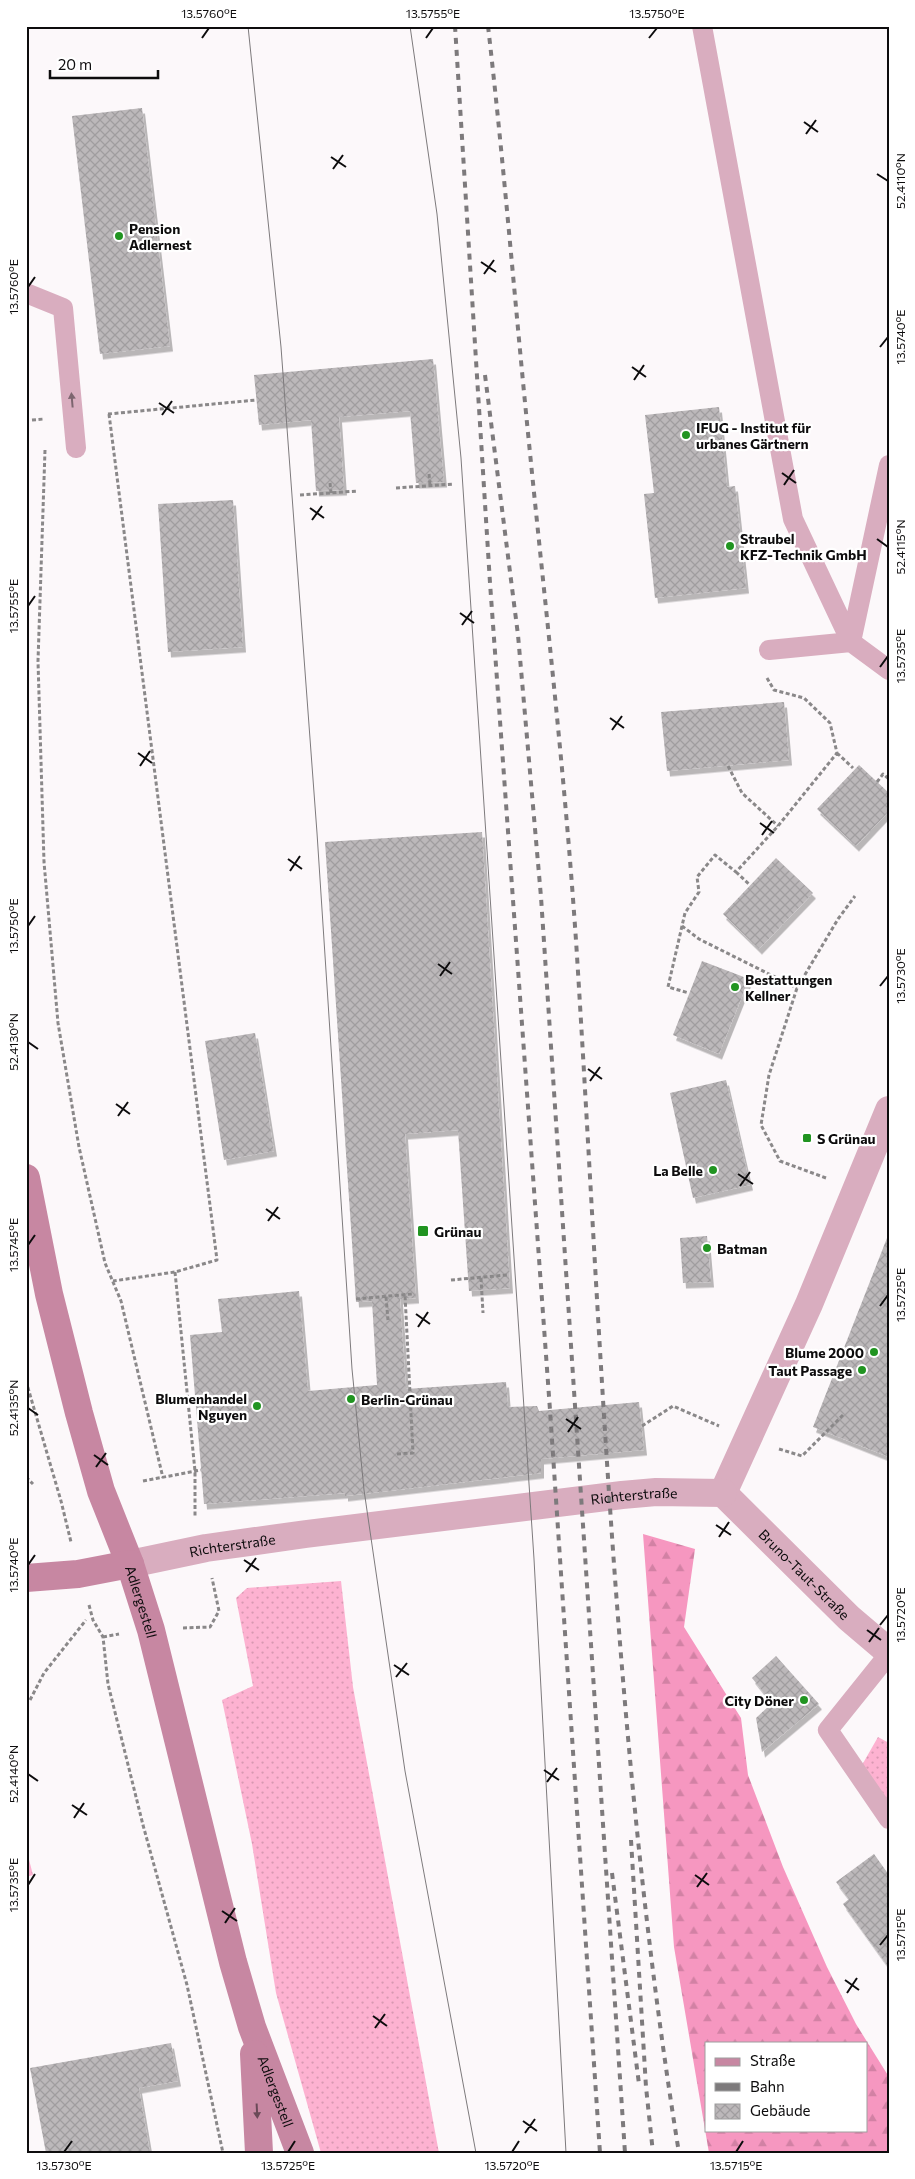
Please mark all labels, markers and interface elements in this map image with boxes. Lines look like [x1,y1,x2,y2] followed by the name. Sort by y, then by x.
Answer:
[181,6,237,20] text: 13.5760°E
[406,6,460,20] text: 13.5755°E
[629,6,685,20] text: 13.5750°E
[50,48,158,80] scale bar
[58,55,92,73] text: 20 m
[893,153,907,209] text: 52.4110°N
[129,220,192,253] place label: Pension Adlernest
[113,230,125,242] marker: Pension Adlernest
[6,259,20,315] text: 13.5760°E
[893,310,907,364] text: 13.5740°E
[67,391,75,407] one-way arrow
[696,419,811,452] place label: IFUG - Institut für urbanes Gärtnern
[680,429,692,441] marker: IFUG - Institut für urbanes Gärtnern
[893,520,907,574] text: 52.4115°N
[740,530,867,563] place label: Straubel KFZ-Technik GmbH
[724,540,736,552] marker: Straubel KFZ-Technik GmbH
[6,579,20,633] text: 13.5755°E
[893,629,907,683] text: 13.5735°E
[6,898,20,954] text: 13.5750°E
[893,948,907,1004] text: 13.5730°E
[745,971,832,1004] place label: Bestattungen Kellner
[729,981,741,993] marker: Bestattungen Kellner
[6,1013,20,1071] text: 52.4130°N
[817,1130,876,1147] place label: S Grünau
[801,1132,813,1144] marker: S Grünau
[653,1162,703,1179] place label: La Belle
[707,1164,719,1176] marker: La Belle
[6,1218,20,1272] text: 13.5745°E
[434,1223,481,1240] place label: Grünau
[416,1224,430,1238] marker: Grünau
[717,1240,767,1257] place label: Batman
[701,1242,713,1254] marker: Batman
[893,1268,907,1322] text: 13.5725°E
[785,1344,864,1361] place label: Blume 2000
[868,1346,880,1358] marker: Blume 2000
[768,1362,852,1379] place label: Taut Passage
[856,1364,868,1376] marker: Taut Passage
[6,1380,20,1436] text: 52.4135°N
[155,1390,247,1423] place label: Blumenhandel Nguyen
[361,1391,453,1408] place label: Berlin-Grünau
[345,1393,357,1405] marker: Berlin-Grünau
[251,1400,263,1412] marker: Blumenhandel Nguyen
[590,1483,678,1507] street label: Richterstraße
[756,1525,854,1623] street label: Bruno-Taut-Straße
[187,1530,276,1560] street label: Richterstraße
[6,1538,20,1592] text: 13.5740°E
[122,1563,161,1640] street label: Adlergestell
[893,1587,907,1643] text: 13.5720°E
[724,1692,794,1709] place label: City Döner
[798,1694,810,1706] marker: City Döner
[6,1745,20,1803] text: 52.4140°N
[6,1858,20,1912] text: 13.5735°E
[893,1909,907,1961] text: 13.5715°E
[705,2042,868,2132] legend
[750,2051,796,2069] text: Straße
[255,2053,298,2129] street label: Adlergestell
[750,2077,785,2095] text: Bahn
[750,2101,811,2119] text: Gebäude
[253,2103,261,2119] one-way arrow
[36,2158,92,2172] text: 13.5730°E
[261,2158,315,2172] text: 13.5725°E
[484,2158,540,2172] text: 13.5720°E
[710,2158,762,2172] text: 13.5715°E

